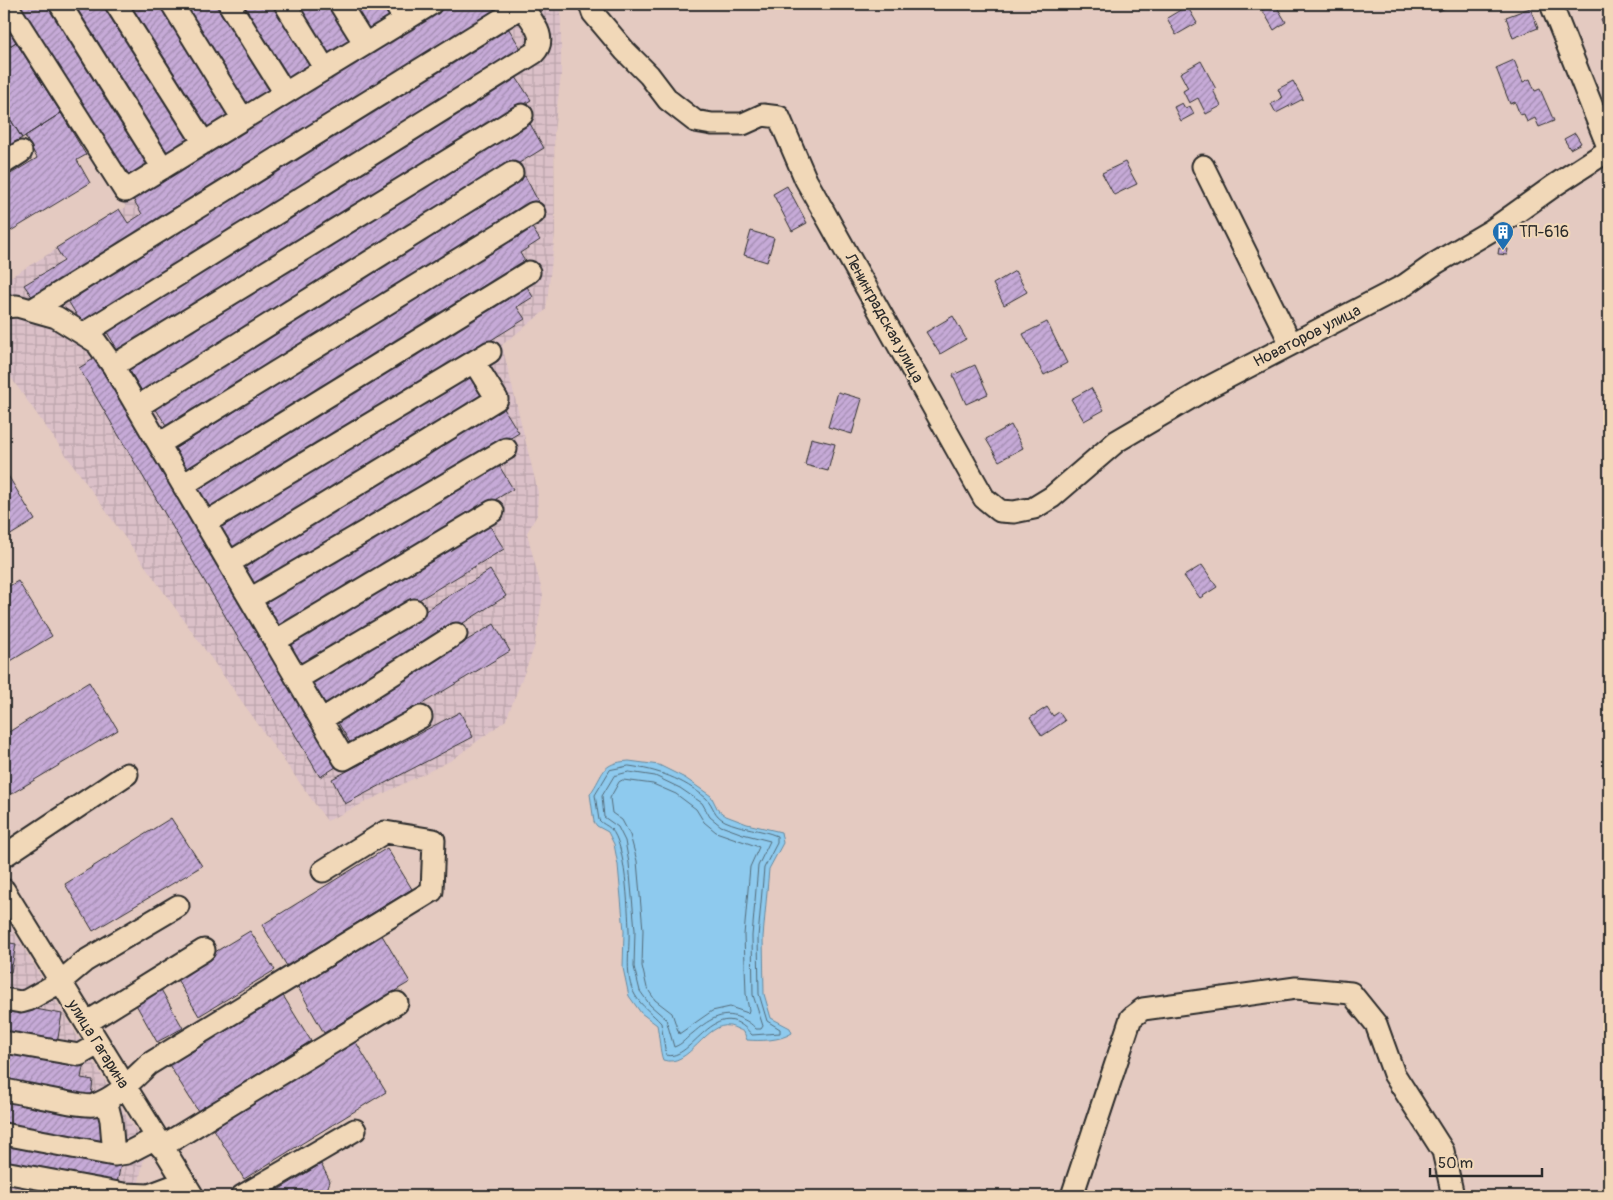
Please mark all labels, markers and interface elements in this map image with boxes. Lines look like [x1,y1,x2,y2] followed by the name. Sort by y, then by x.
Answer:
[1491,220,1515,251] building icon: ТП-616
[1519,222,1569,242] place label: ТП-616
[840,249,928,386] street label: Ленинградская улица
[1250,300,1364,372] street label: Новаторов улица
[62,995,133,1092] street label: улица Гагарина
[1430,1145,1543,1177] scale bar
[1438,1154,1473,1173] text: 50 m

